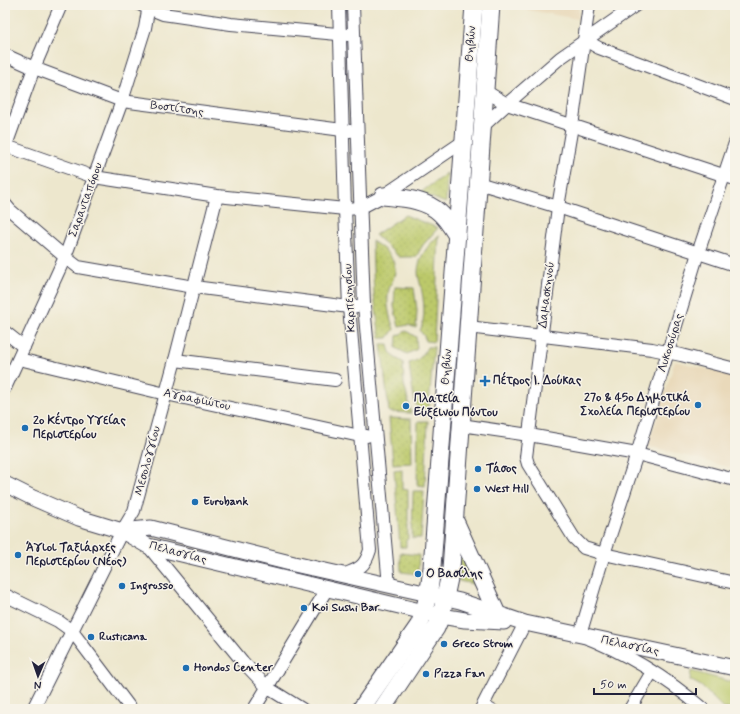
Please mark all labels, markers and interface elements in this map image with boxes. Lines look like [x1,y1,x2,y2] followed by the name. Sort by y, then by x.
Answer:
[462,25,480,63] street label: Θηβών
[149,97,205,121] street label: Βοστίτσης
[65,160,107,240] street label: Σαρανταπόρου
[535,261,559,329] street label: Δαμασκηνού
[340,263,360,333] street label: Καρπενησίου
[654,312,688,374] street label: Λυκοσούρας
[438,348,456,386] street label: Θηβών
[493,371,582,389] place label: Πέτρος Ι. Δούκας
[480,376,490,386] marker: Πέτρος Ι. Δούκας
[162,385,232,415] street label: Αγραφιώτου
[580,390,691,420] place label: 27ο & 45ο Δημοτικά Σχολεία Περιστερίου
[414,391,498,421] place label: Πλατεία Εύξεινου Πόντου
[693,400,703,410] marker: 27ο & 45ο Δημοτικά Σχολεία Περιστερίου
[401,401,411,411] marker: Πλατεία Εύξεινου Πόντου
[33,411,127,443] place label: 2ο Κέντρο Υγείας Περιστερίου
[20,423,30,433] marker: 2ο Κέντρο Υγείας Περιστερίου
[131,424,165,498] street label: Μεσολογγίου
[485,461,517,477] place label: Τάσος
[473,464,483,474] marker: Τάσος
[484,481,529,497] place label: West Hill
[472,484,482,494] marker: West Hill
[203,494,249,510] place label: Eurobank
[190,497,200,507] marker: Eurobank
[148,538,208,568] street label: Πελασγίας
[26,540,127,570] place label: Άγιοι Ταξιάρχες Περιστερίου (Νέος)
[13,550,23,560] marker: Άγιοι Ταξιάρχες Περιστερίου (Νέος)
[426,566,483,582] place label: Ο Βασίλης
[413,569,423,579] marker: Ο Βασίλης
[130,578,173,595] place label: Ingrosso
[117,581,127,591] marker: Ingrosso
[312,600,380,616] place label: Koi Sushi Bar
[299,603,309,613] marker: Koi Sushi Bar
[99,629,147,645] place label: Rusticana
[86,632,96,642] marker: Rusticana
[600,632,660,660] street label: Πελασγίας
[452,636,514,652] place label: Greco Strom
[439,639,449,649] marker: Greco Strom
[18,656,58,696] north arrow
[194,660,274,676] place label: Hondos Center
[181,663,191,673] marker: Hondos Center
[434,666,486,682] place label: Pizza Fan
[421,669,431,679] marker: Pizza Fan
[594,670,696,696] scale bar
[600,677,627,693] text: 50 m
[34,678,42,692] text: N

